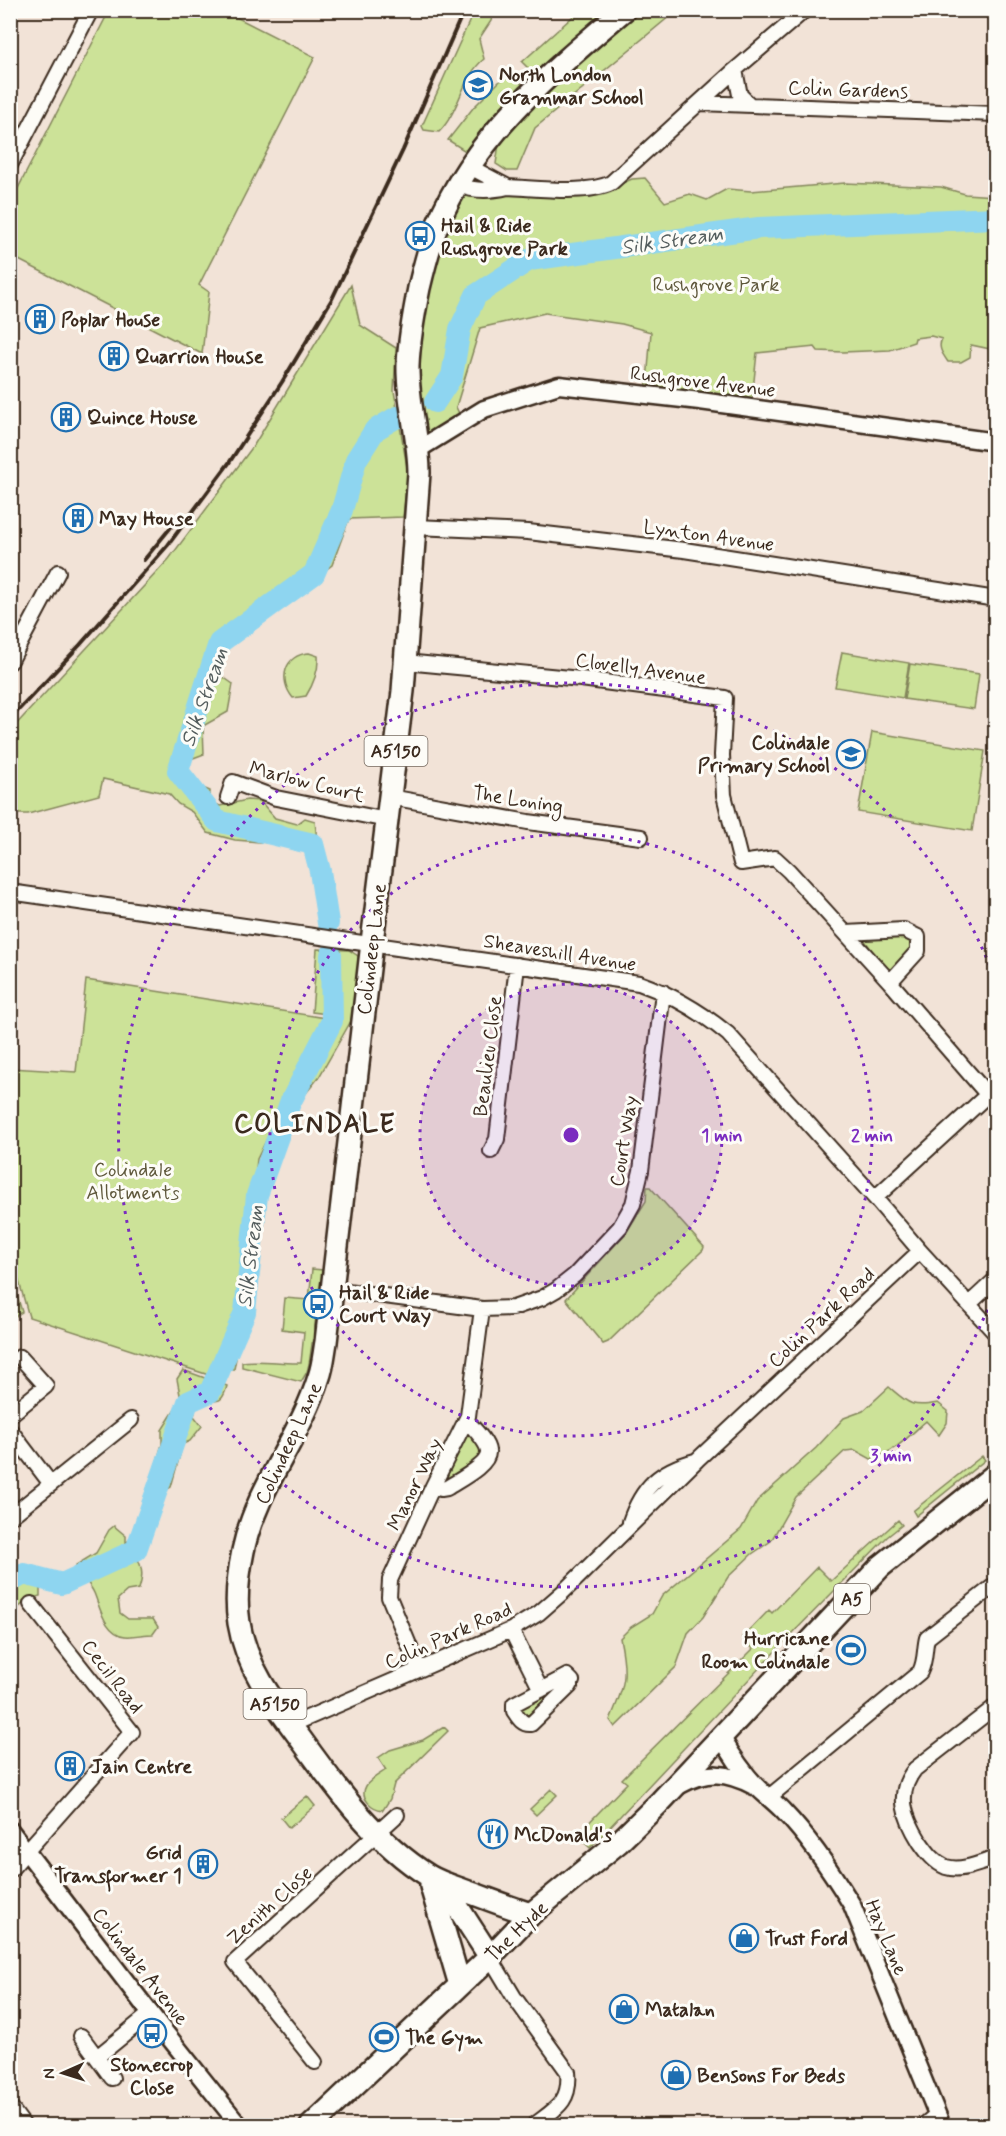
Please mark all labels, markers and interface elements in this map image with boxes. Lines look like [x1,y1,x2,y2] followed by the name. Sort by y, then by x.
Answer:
[499,62,644,112] place label: North London Grammar School
[462,69,494,101] school or university icon: North London Grammar School
[787,75,909,106] street label: Colin Gardens
[441,213,568,263] place label: Hail & Ride Rushgrove Park
[404,220,436,252] bus stop icon: Hail & Ride Rushgrove Park
[619,220,725,262] water label: Silk Stream
[653,272,779,299] park label: Rushgrove Park
[24,303,56,335] building icon: Poplar House
[61,307,160,334] place label: Poplar House
[98,340,130,372] building icon: Quarrion House
[135,344,264,371] place label: Quarrion House
[629,360,777,405] street label: Rushgrove Avenue
[50,401,82,433] building icon: Quince House
[87,405,198,432] place label: Quince House
[62,502,94,534] building icon: May House
[99,506,194,533] place label: May House
[642,514,776,559] street label: Lynton Avenue
[174,644,236,750] water label: Silk Stream
[574,647,708,692] street label: Clovelly Avenue
[698,730,830,780] place label: Colindale Primary School
[364,736,428,766] road number: A5150
[835,738,867,770] school or university icon: Colindale Primary School
[246,755,367,810] street label: Marlow Court
[470,780,565,822] street label: The Loning
[351,882,394,1016] street label: Colindeep Lane
[482,928,638,979] street label: Sheaveshill Avenue
[468,994,509,1118] street label: Beaulieu Close
[604,1094,645,1189] street label: Court Way
[234,1108,396,1142] district label: COLINDALE
[701,1124,743,1148] text: 1 min
[851,1124,893,1148] text: 2 min
[561,1125,581,1145] centre of rings
[86,1157,180,1207] park label: Colindale Allotments
[231,1203,271,1309] water label: Silk Stream
[763,1262,881,1375] street label: Colin Park Road
[339,1280,431,1330] place label: Hail & Ride Court Way
[302,1288,334,1320] bus stop icon: Hail & Ride Court Way
[249,1378,330,1509] street label: Colindeep Lane
[381,1434,449,1536] street label: Manor Way
[870,1444,912,1468] text: 3 min
[834,1584,870,1614] road number: A5
[381,1596,517,1677] street label: Colin Park Road
[701,1626,830,1676] place label: Hurricane Room Colindale
[74,1634,149,1720] street label: Cecil Road
[835,1634,867,1666] sports icon: Hurricane Room Colindale
[244,1689,306,1719] road number: A5150
[54,1750,86,1782] building icon: Jain Centre
[91,1754,192,1781] place label: Jain Centre
[477,1818,509,1850] restaurant icon: McDonald's
[514,1822,612,1849] place label: McDonald's
[54,1840,182,1892] place label: Grid Transformer 1
[187,1848,219,1880] building icon: Grid Transformer 1
[221,1860,319,1952] street label: Zenith Close
[480,1895,555,1969] street label: The Hyde
[858,1895,914,1980] street label: Hay Lane
[85,1902,195,2032] street label: Colindale Avenue
[728,1922,760,1954] shop icon: Trust Ford
[765,1926,848,1953] place label: Trust Ford
[608,1993,640,2025] shop icon: Matalan
[645,1997,715,2024] place label: Matalan
[136,2017,168,2049] bus stop icon: Stonecrop Close
[368,2021,400,2053] sports icon: The Gym
[405,2025,483,2052] place label: The Gym
[33,2043,93,2103] north arrow
[110,2052,194,2102] place label: Stonecrop Close
[660,2059,692,2091] shop icon: Bensons For Beds
[697,2063,845,2090] place label: Bensons For Beds
[39,2068,60,2080] text: N

